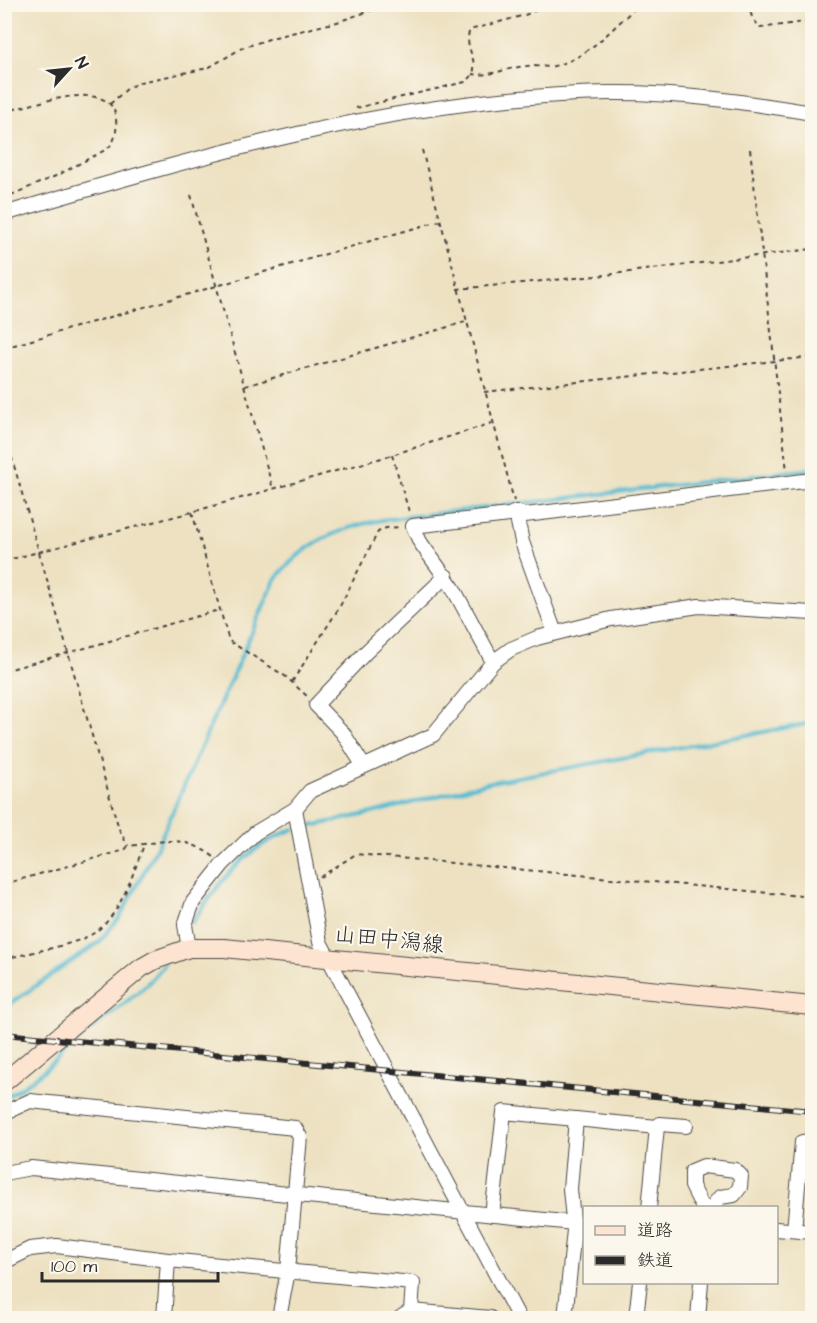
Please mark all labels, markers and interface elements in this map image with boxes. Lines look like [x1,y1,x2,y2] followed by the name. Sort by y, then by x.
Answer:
[39,39,99,99] north arrow
[69,53,94,72] text: N
[333,919,445,961] street label: 山田中潟線
[583,1206,778,1284] legend
[637,1218,673,1243] text: 道路
[42,1245,218,1283] scale bar
[637,1248,673,1273] text: 鉄道
[51,1254,97,1279] text: 100 m

